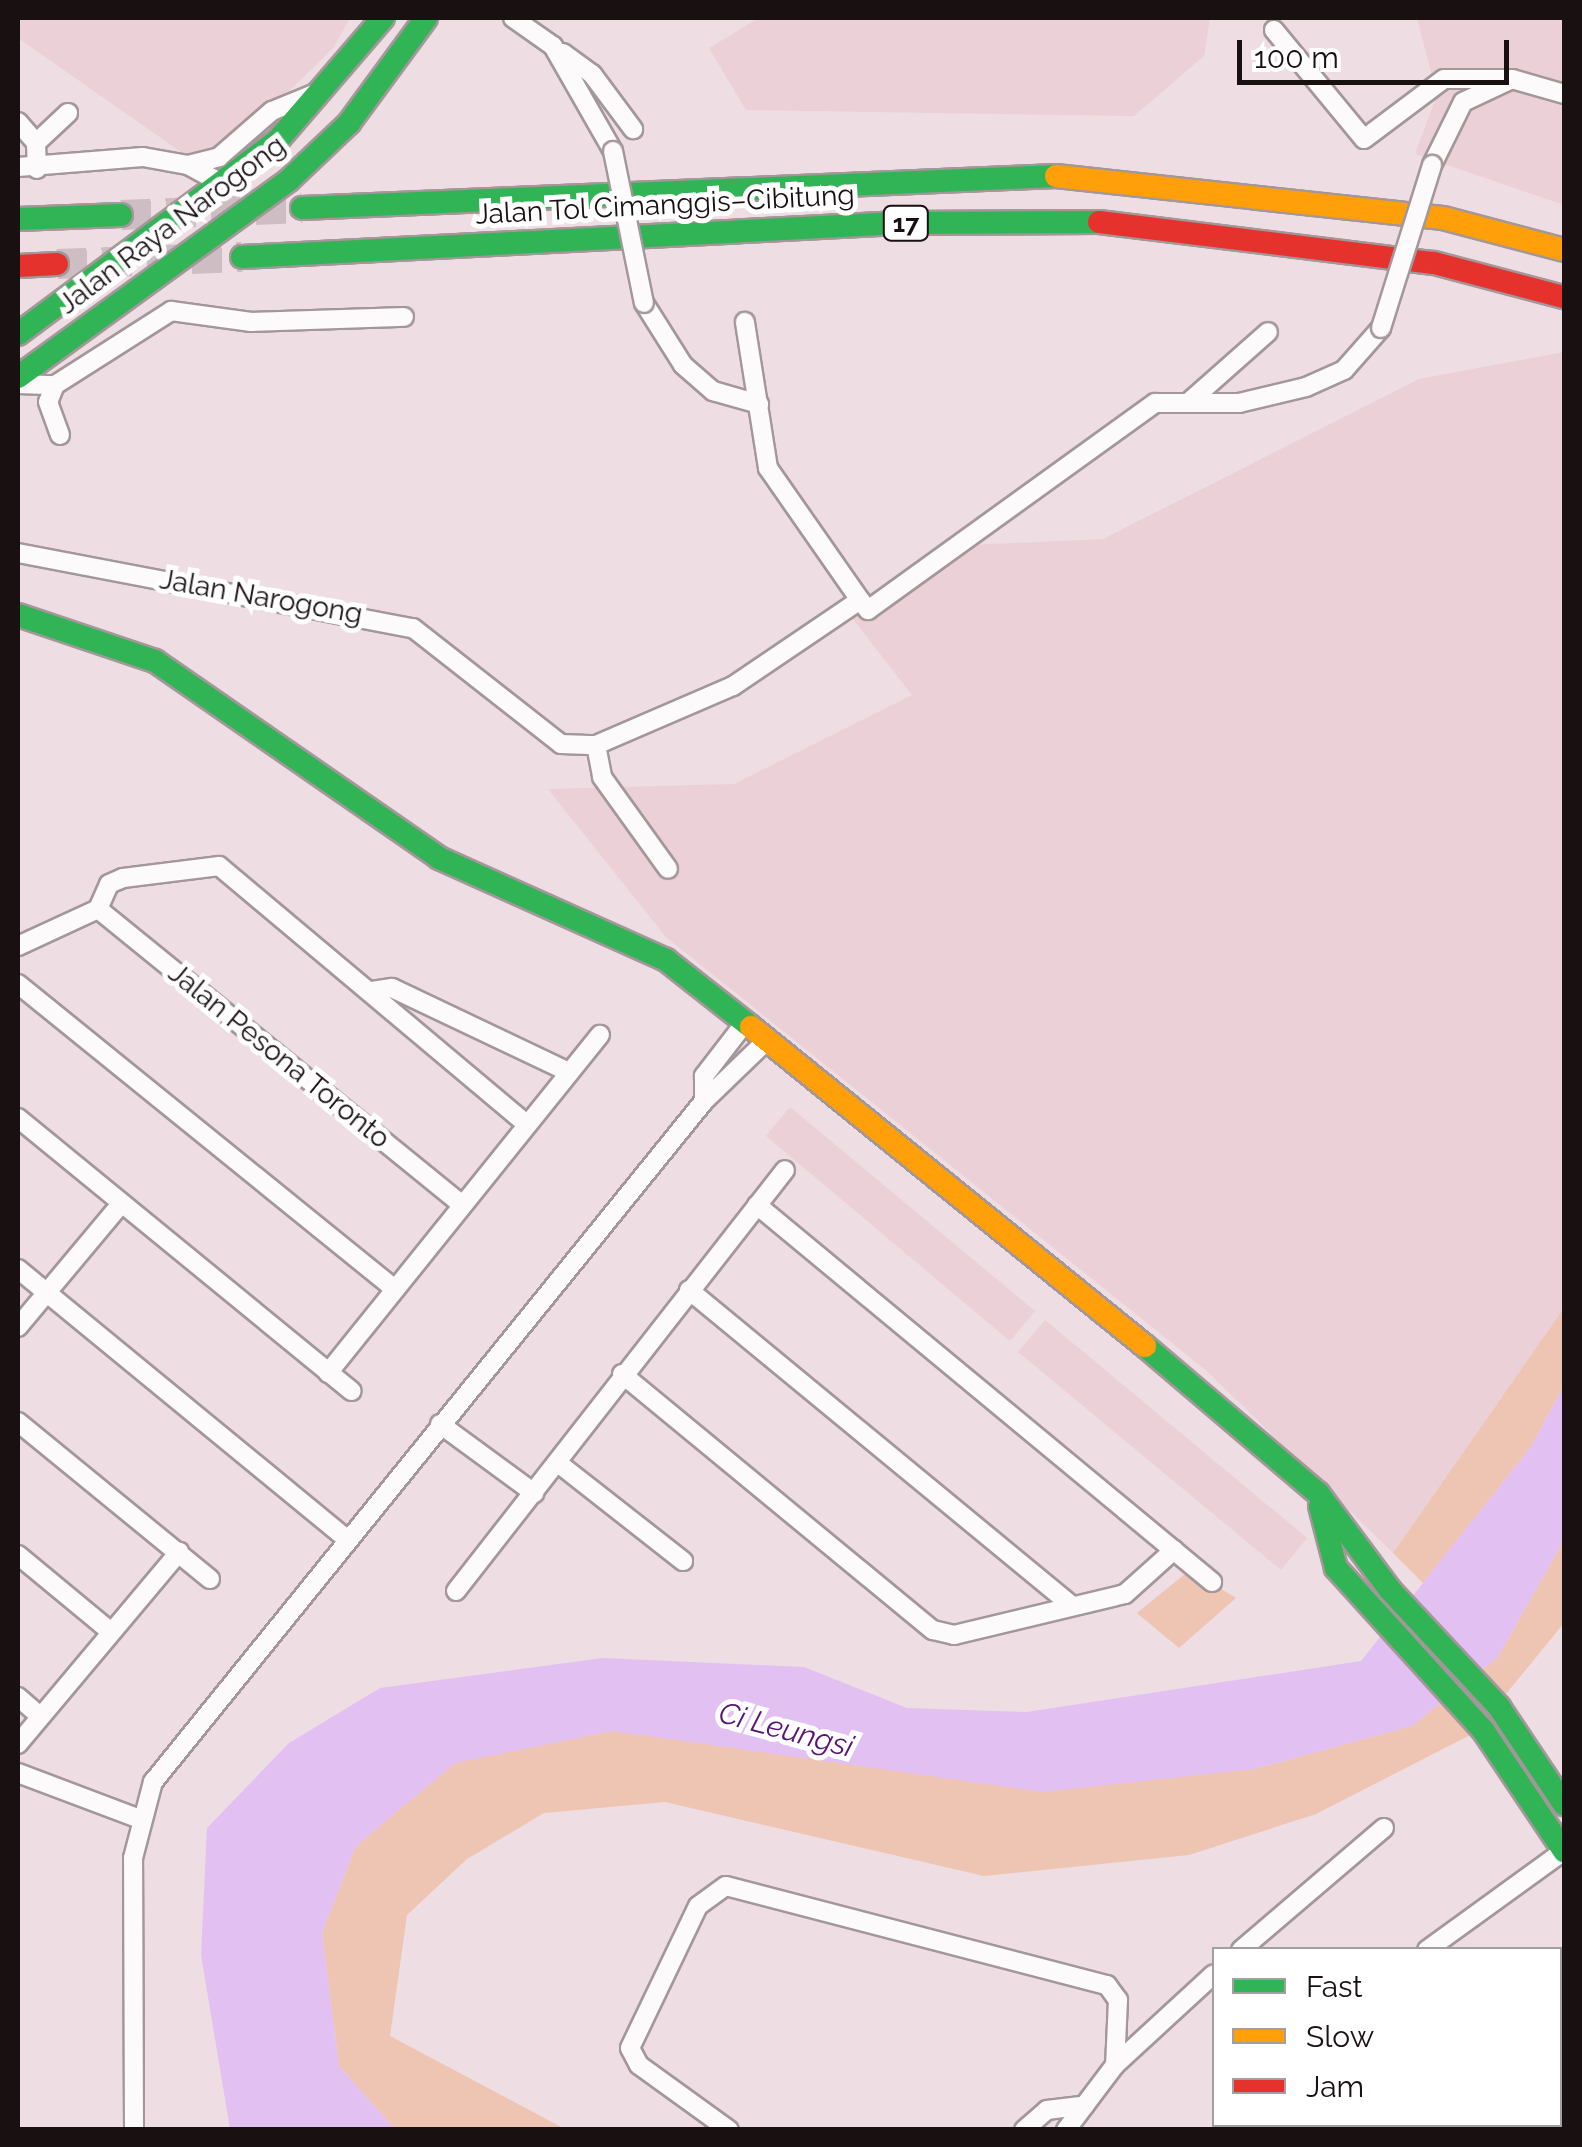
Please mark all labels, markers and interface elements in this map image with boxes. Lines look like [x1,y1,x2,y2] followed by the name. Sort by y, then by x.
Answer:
[1242,20,1514,82] scale bar
[1254,40,1339,75] text: 100 m
[52,129,292,321] street label: Jalan Raya Narogong
[474,178,856,232] street label: Jalan Tol Cimanggis–Cibitung
[881,203,931,243] road number: 17
[157,563,365,631] street label: Jalan Narogong
[161,956,397,1156] street label: Jalan Pesona Toronto
[715,1695,857,1765] water label: Ci Leungsi
[1212,1947,1562,2127] legend
[1306,1969,1363,2004] text: Fast
[1306,2019,1374,2054] text: Slow
[1306,2069,1364,2104] text: Jam

